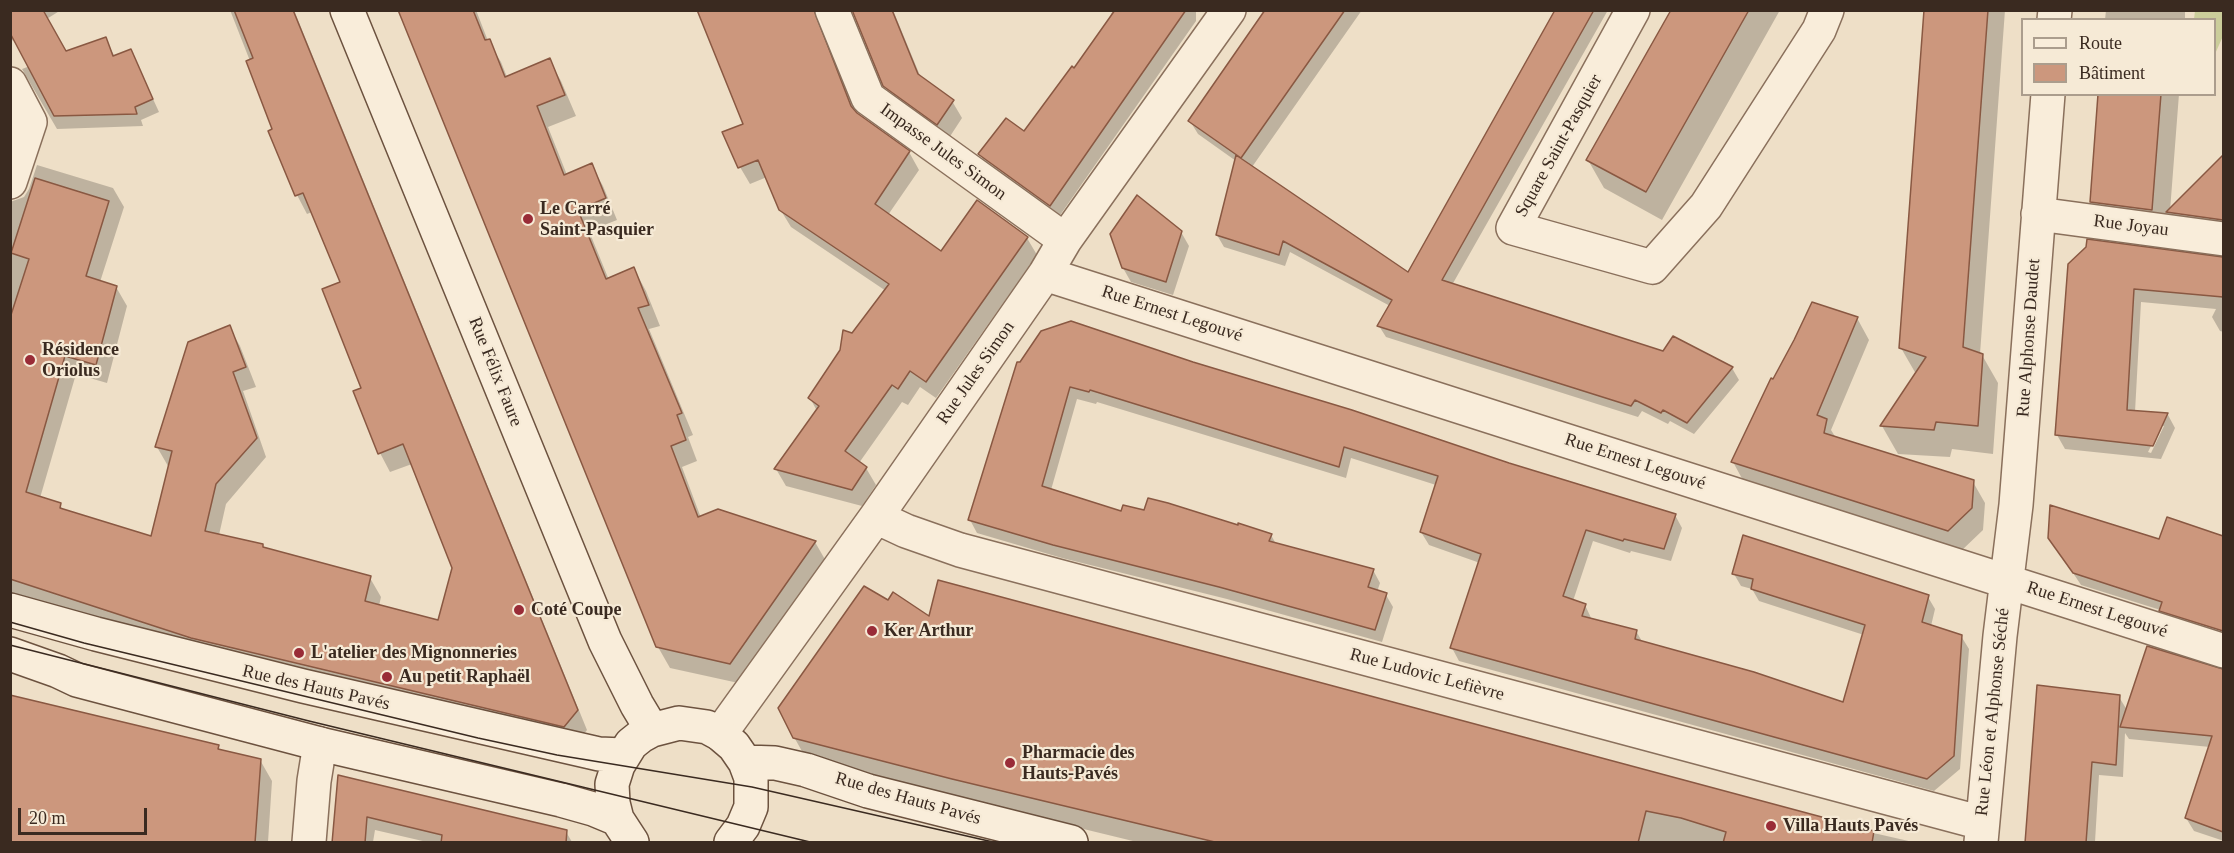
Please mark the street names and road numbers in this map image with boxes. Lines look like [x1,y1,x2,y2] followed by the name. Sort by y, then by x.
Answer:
[1511,71,1607,221] street label: Square Saint-Pasquier
[876,99,1010,205] street label: Impasse Jules Simon
[2092,211,2170,241] street label: Rue Joyau
[2013,258,2045,418] street label: Rue Alphonse Daudet
[1099,281,1245,347] street label: Rue Ernest Legouvé
[463,314,527,430] street label: Rue Félix Faure
[932,317,1020,429] street label: Rue Jules Simon
[1562,429,1708,495] street label: Rue Ernest Legouvé
[2024,577,2170,643] street label: Rue Ernest Legouvé
[1971,607,2015,817] street label: Rue Léon et Alphonse Séché
[1347,644,1507,706] street label: Rue Ludovic Lefièvre
[240,661,392,715] street label: Rue des Hauts Pavés
[833,768,983,830] street label: Rue des Hauts Pavés

